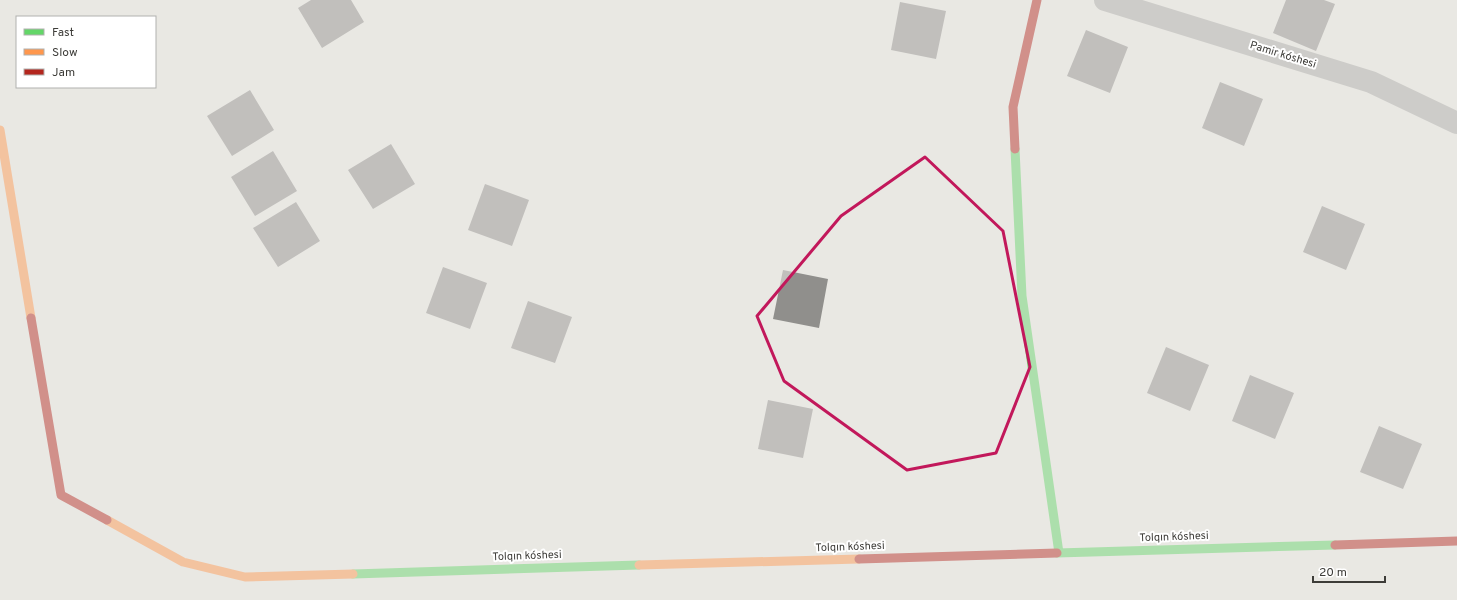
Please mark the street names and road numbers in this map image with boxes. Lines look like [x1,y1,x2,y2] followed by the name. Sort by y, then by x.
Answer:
[1248,38,1318,72] street label: Pamir kóshesi
[1139,529,1209,545] street label: Tolqın kóshesi
[815,539,885,555] street label: Tolqın kóshesi
[492,548,562,564] street label: Tolqın kóshesi

